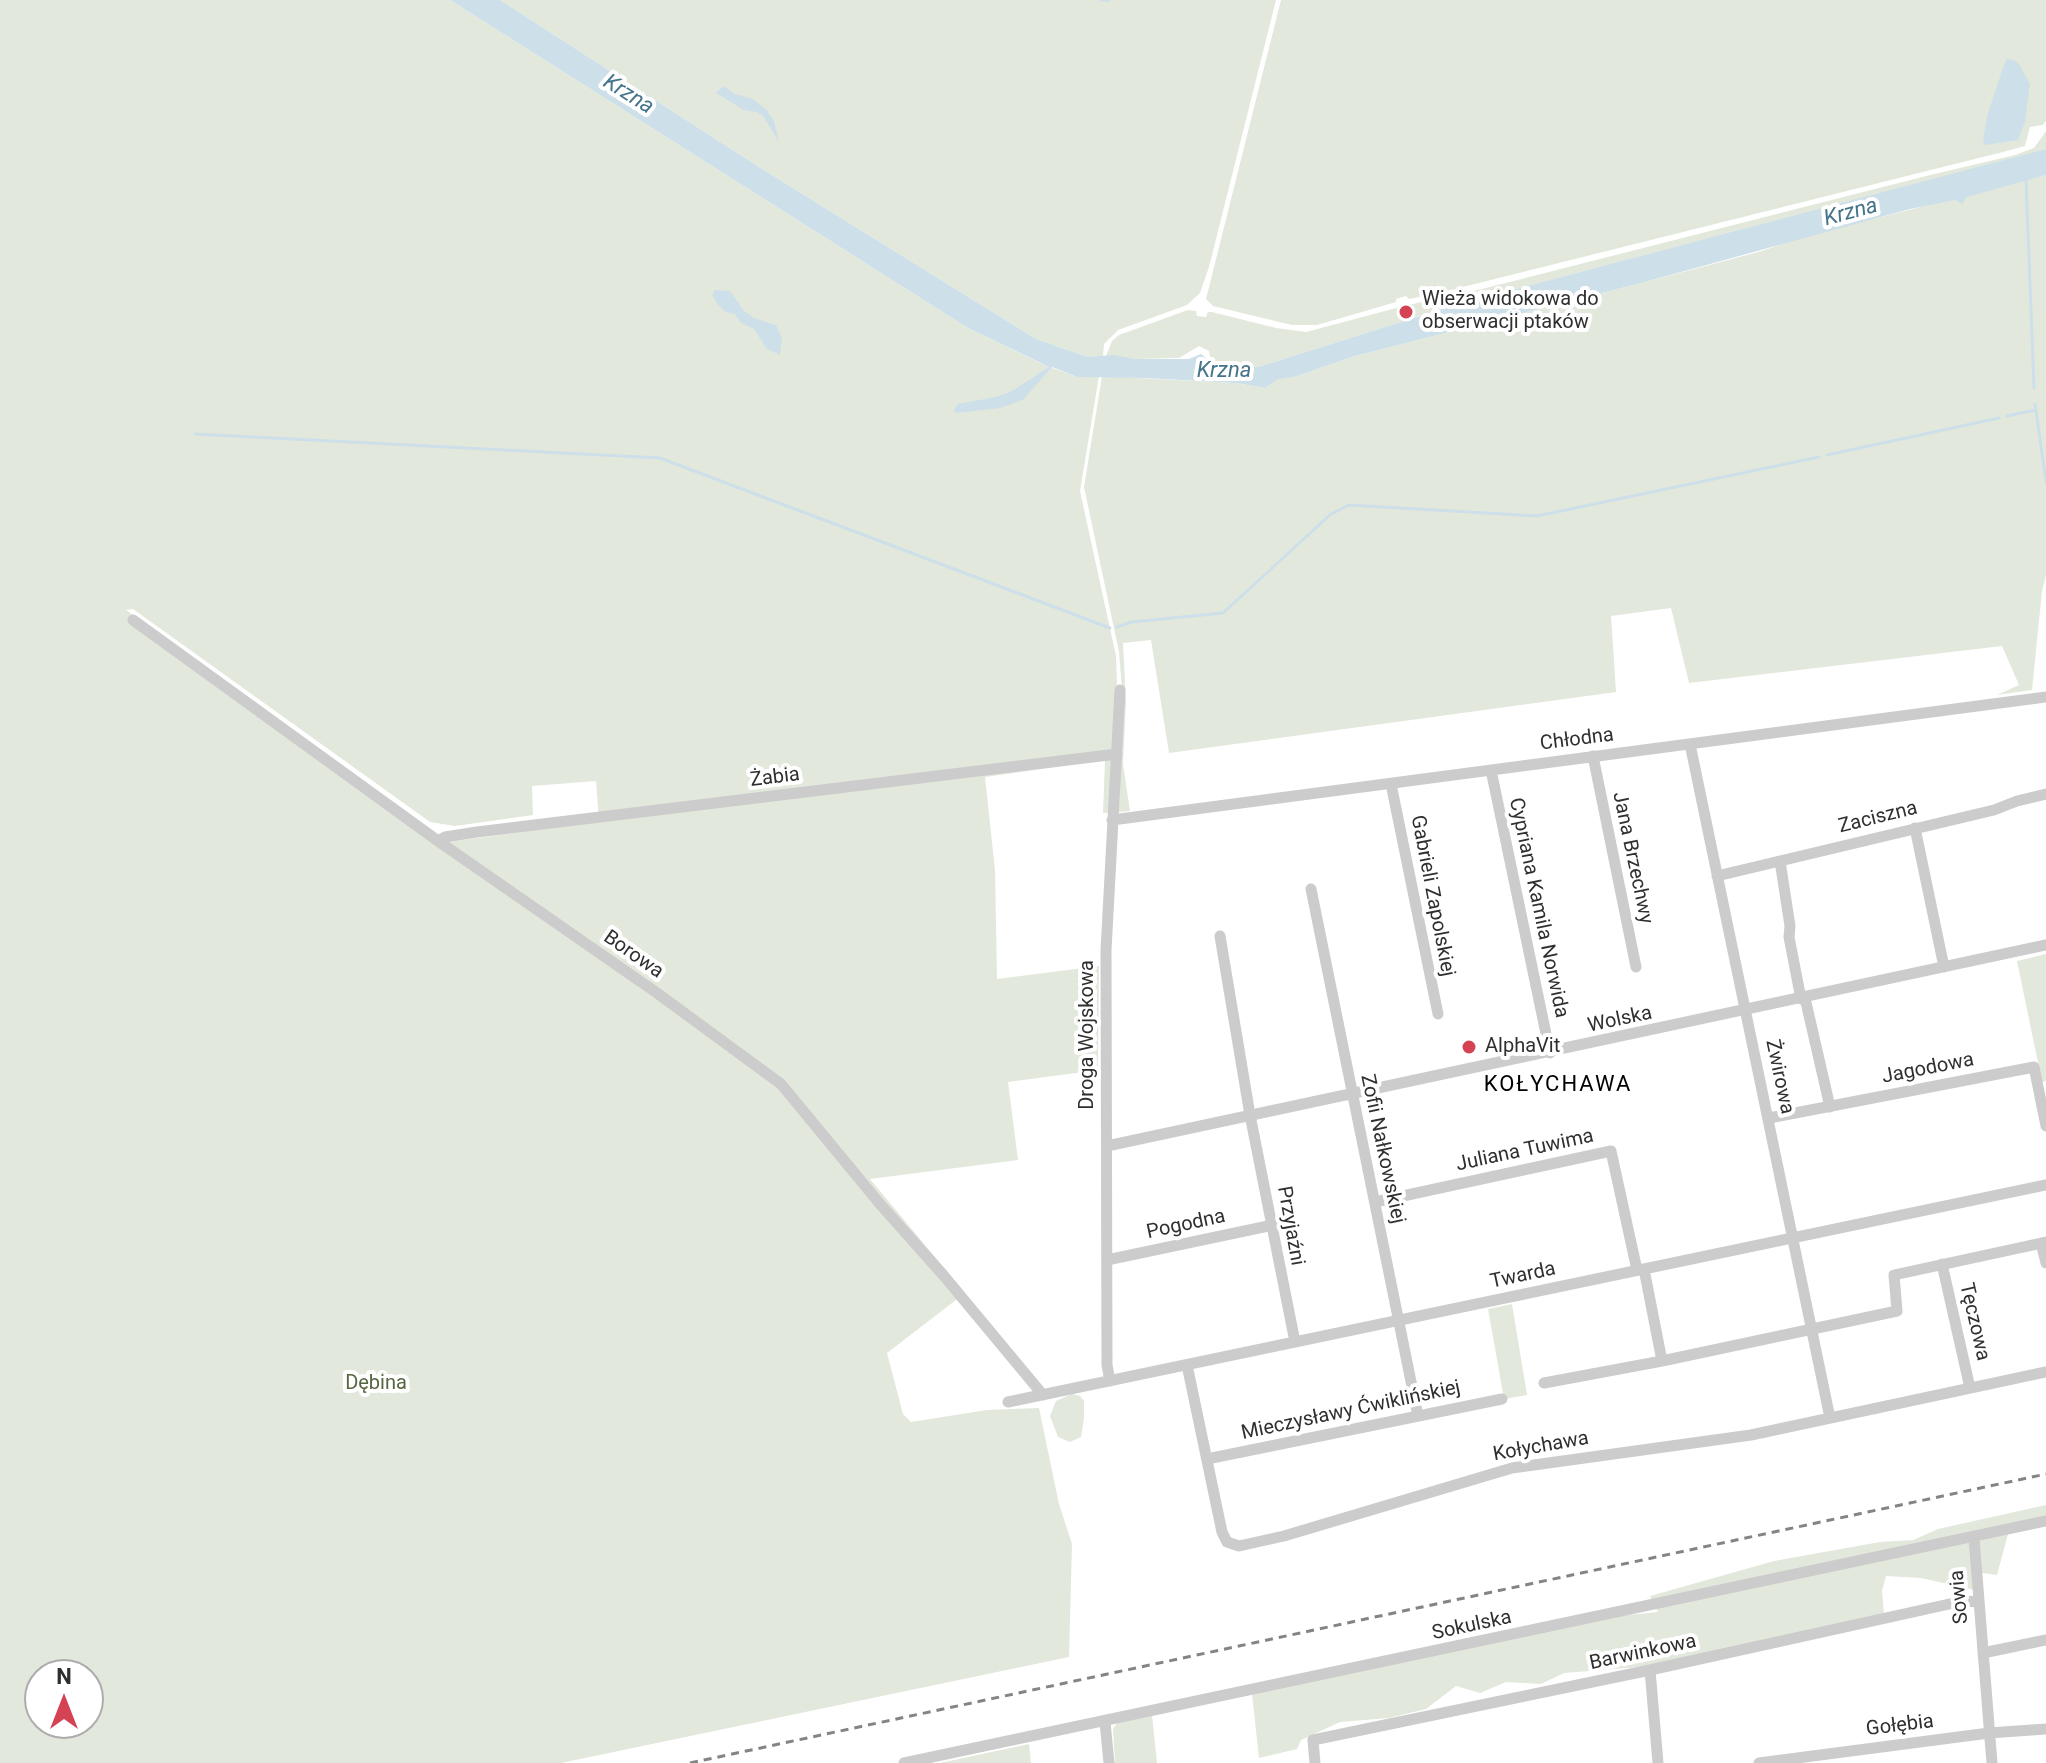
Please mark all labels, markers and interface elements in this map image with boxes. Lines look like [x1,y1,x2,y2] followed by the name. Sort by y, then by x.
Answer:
[598,69,658,121] water label: Krzna
[1821,193,1881,233] water label: Krzna
[1422,288,1599,335] place label: Wieża widokowa do obserwacji ptaków
[1397,303,1415,321] marker: Wieża widokowa do obserwacji ptaków
[1197,358,1251,384] water label: Krzna
[1539,724,1615,756] street label: Chłodna
[749,763,801,793] street label: Żabia
[1606,790,1658,926] street label: Jana Brzechwy
[1503,796,1573,1020] street label: Cypriana Kamila Norwida
[1836,797,1920,839] street label: Zaciszna
[1405,813,1459,979] street label: Gabrieli Zapolskiej
[598,926,668,984] street label: Borowa
[1076,960,1100,1110] street label: Droga Wojskowa
[1586,1002,1654,1038] street label: Wolska
[1485,1035,1560,1059] place label: AlphaVit
[1460,1038,1478,1056] marker: AlphaVit
[1759,1038,1799,1116] street label: Żwirowa
[1880,1048,1976,1090] street label: Jagodowa
[1354,1072,1410,1226] street label: Zofii Nałkowskiej
[1484,1072,1632,1098] district label: KOŁYCHAWA
[1454,1125,1596,1177] street label: Juliana Tuwima
[1271,1184,1309,1268] street label: Przyjaźni
[1145,1205,1227,1245] street label: Pogodna
[1488,1257,1558,1295] street label: Twarda
[1953,1281,1995,1363] street label: Tęczowa
[345,1372,407,1396] park label: Dębina
[1239,1376,1463,1446] street label: Mieczysławy Ćwiklińskiej
[1491,1427,1591,1467] street label: Kołychawa
[1946,1569,1974,1625] street label: Sowia
[1430,1606,1514,1646] street label: Sokulska
[1587,1630,1699,1676] street label: Barwinkowa
[24,1659,104,1739] north arrow
[56,1664,72,1689] text: N
[1865,1710,1935,1742] street label: Gołębia

